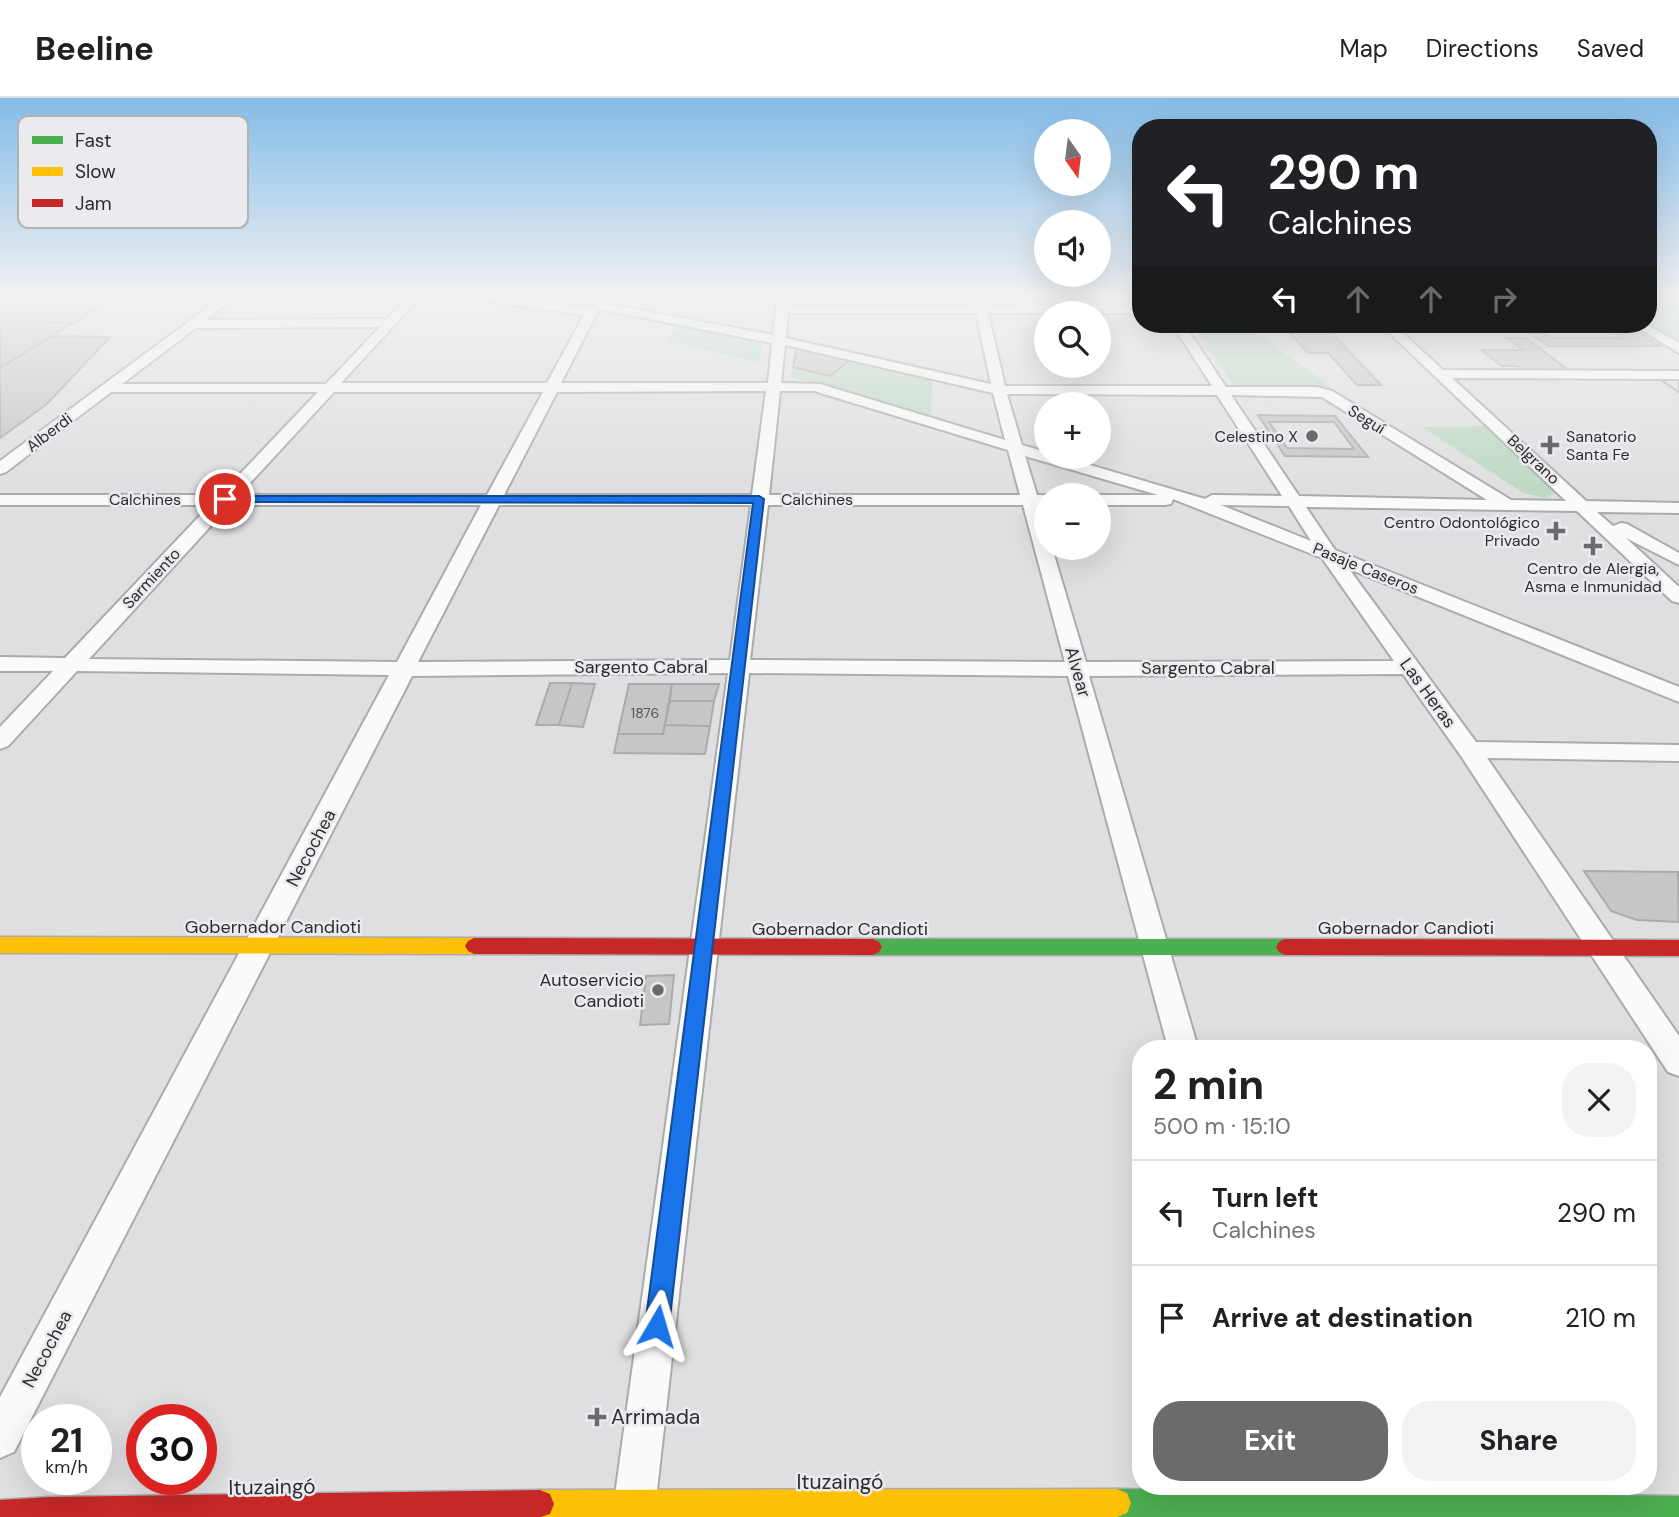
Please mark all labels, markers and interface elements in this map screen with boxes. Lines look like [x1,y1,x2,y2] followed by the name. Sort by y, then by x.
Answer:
[35,27,154,70] text: Beeline
[1340,33,1388,64] text: Map
[1426,33,1539,64] text: Directions
[1577,33,1644,64] text: Saved
[18,116,248,228] legend
[1034,119,1111,196] north arrow
[1034,119,1111,560] map controls
[75,128,111,153] text: Fast
[1268,140,1419,204] text: 290 m
[1153,147,1244,238] icon: left
[75,159,116,184] text: Slow
[75,191,112,216] text: Jam
[1268,202,1412,244] text: Calchines
[1034,210,1111,287] button: sound
[1266,280,1304,318] icon: left
[1339,280,1377,318] icon: ahead
[1412,280,1450,318] icon: ahead
[1485,280,1523,318] icon: right
[1034,301,1111,378] button: search
[1034,392,1111,469] button: +
[1344,400,1390,439] street label: Seguí
[22,408,77,457] street label: Alberdi
[1214,426,1298,447] place label: Celestino X
[1566,426,1636,465] place label: Sanatorio Santa Fe
[1304,428,1320,444] marker: Celestino X
[1503,430,1564,489] street label: Belgrano
[1540,435,1560,455] marker: Sanatorio Santa Fe
[195,469,255,529] pin
[206,480,244,518] icon: arrive
[1034,483,1111,560] button: −
[109,489,181,510] street label: Calchines
[781,489,853,510] street label: Calchines
[1384,512,1540,551] place label: Centro Odontológico Privado
[1546,521,1566,541] marker: Centro Odontológico Privado
[1583,536,1603,556] marker: Centro de Alergia, Asma e Inmunidad
[1310,538,1422,599] street label: Pasaje Caseros
[118,543,185,613] street label: Sarmiento
[1524,558,1662,597] place label: Centro de Alergia, Asma e Inmunidad
[1059,644,1097,700] street label: Alvear
[1394,653,1462,733] street label: Las Heras
[574,655,708,679] street label: Sargento Cabral
[1141,656,1275,680] street label: Sargento Cabral
[631,704,659,722] house number: 1876
[281,805,341,891] street label: Necochea
[185,915,361,939] street label: Gobernador Candioti
[1318,916,1494,940] street label: Gobernador Candioti
[752,917,928,941] street label: Gobernador Candioti
[539,968,644,1013] place label: Autoservicio Candioti
[650,982,666,998] marker: Autoservicio Candioti
[1153,1057,1264,1112] text: 2 min
[1562,1063,1636,1137] button: close
[1153,1111,1291,1141] text: 500 m · 15:10
[1212,1181,1319,1215] text: Turn left
[1153,1194,1191,1232] icon: left
[1557,1196,1636,1230] text: 290 m
[1212,1215,1316,1245] text: Calchines
[620,1289,694,1363] position arrow
[1153,1299,1191,1337] icon: arrive
[1212,1301,1473,1335] text: Arrive at destination
[1565,1301,1636,1335] text: 210 m
[17,1306,77,1392] street label: Necochea
[1153,1401,1388,1481] button: Exit
[1402,1401,1636,1481] button: Share
[611,1403,700,1431] place label: Arrimada
[126,1404,217,1495] speed limit sign: 30
[589,1409,605,1425] marker: Arrimada
[50,1417,83,1463] text: 21
[45,1455,88,1479] text: km/h
[796,1468,884,1496] street label: Ituzaingó
[228,1472,316,1502] street label: Ituzaingó

